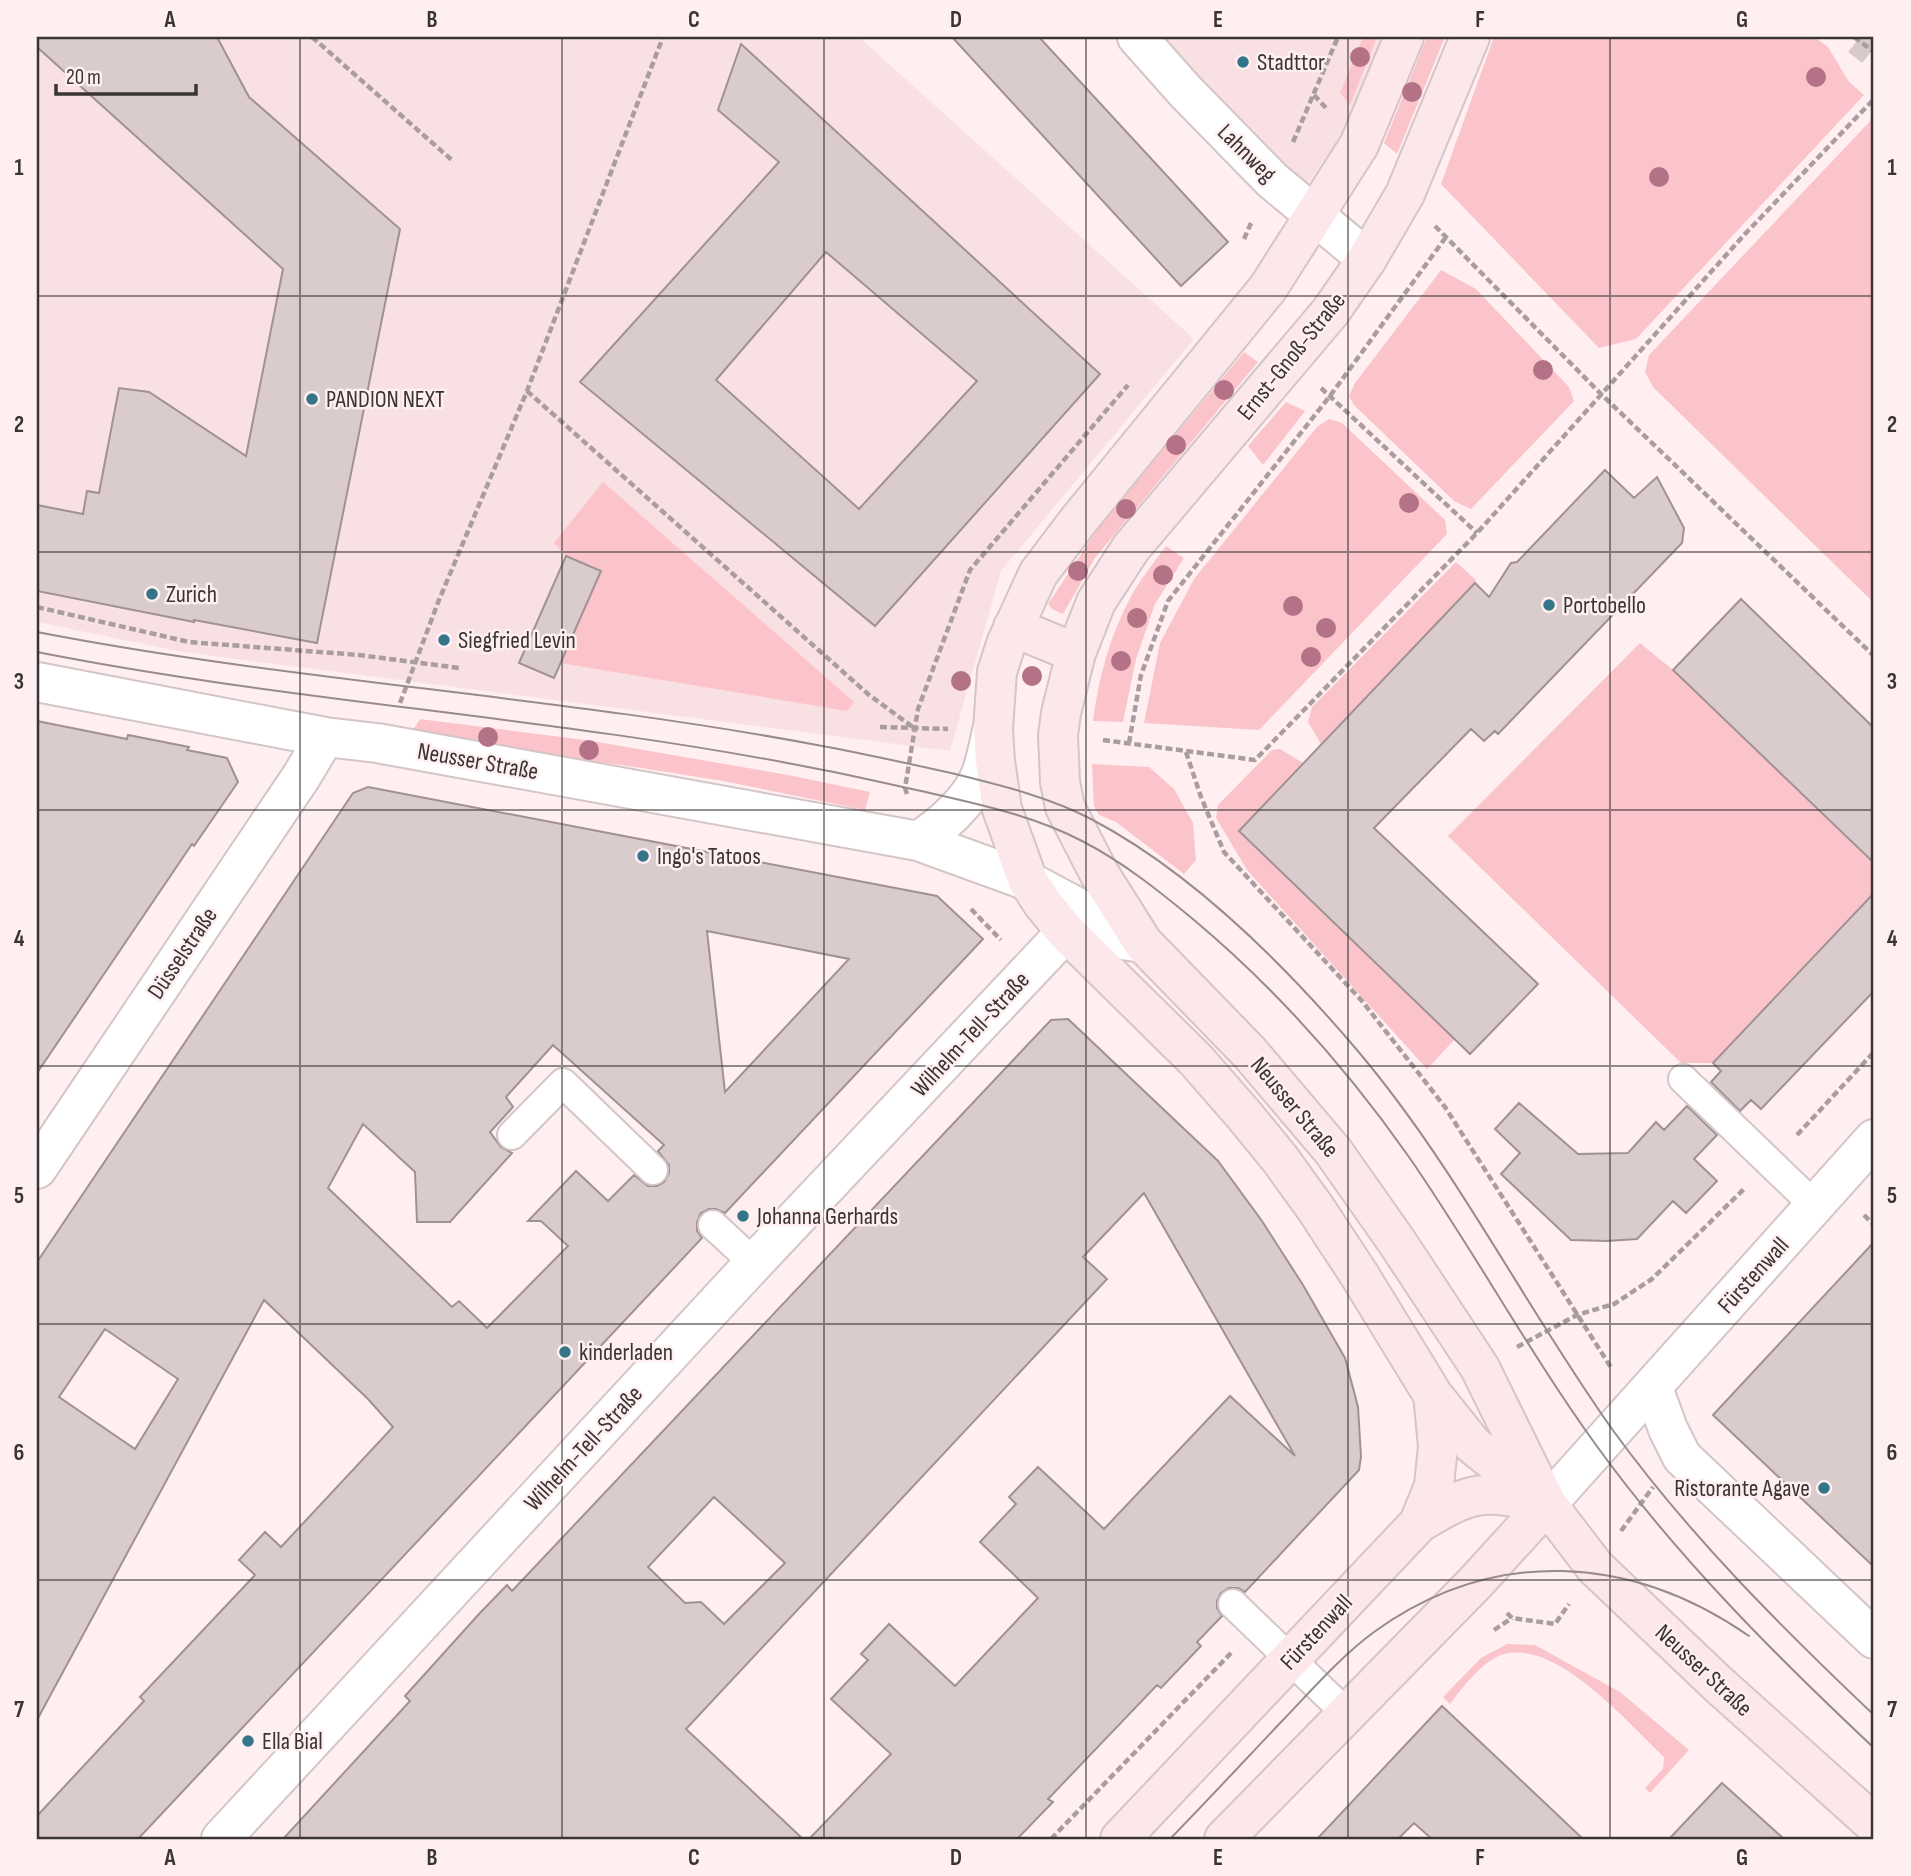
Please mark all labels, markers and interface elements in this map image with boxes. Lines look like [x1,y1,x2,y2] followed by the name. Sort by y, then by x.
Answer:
[164,6,177,34] text: A
[427,6,438,34] text: B
[688,6,700,34] text: C
[950,6,962,34] text: D
[1213,6,1223,34] text: E
[1475,6,1485,34] text: F
[1736,6,1748,34] text: G
[1257,48,1325,77] place label: Stadttor
[56,52,196,96] scale bar
[1235,54,1251,70] marker: Stadttor
[66,65,101,90] text: 20 m
[1211,118,1282,189] street label: Lahnweg
[14,154,24,182] text: 1
[1887,154,1897,182] text: 1
[1231,287,1352,426] street label: Ernst-Gnoß-Straße
[326,385,445,414] place label: PANDION NEXT
[304,391,320,407] marker: PANDION NEXT
[14,411,24,439] text: 2
[1887,411,1897,439] text: 2
[166,580,217,609] place label: Zurich
[144,586,160,602] marker: Zurich
[1563,591,1646,620] place label: Portobello
[1541,597,1557,613] marker: Portobello
[458,626,576,655] place label: Siegfried Levin
[436,632,452,648] marker: Siegfried Levin
[14,668,24,696] text: 3
[1887,668,1897,696] text: 3
[415,737,541,786] street label: Neusser Straße
[657,842,761,871] place label: Ingo's Tatoos
[635,848,651,864] marker: Ingo's Tatoos
[141,902,224,1005] street label: Düsselstraße
[14,925,25,953] text: 4
[1887,925,1898,953] text: 4
[905,966,1036,1103] street label: Wilhelm-Tell-Straße
[1244,1051,1345,1163] street label: Neusser Straße
[14,1182,24,1210] text: 5
[1887,1182,1897,1210] text: 5
[756,1202,898,1231] place label: Johanna Gerhards
[735,1208,751,1224] marker: Johanna Gerhards
[1712,1231,1795,1319] street label: Fürstenwall
[579,1338,673,1367] place label: kinderladen
[557,1344,573,1360] marker: kinderladen
[518,1380,649,1517] street label: Wilhelm-Tell-Straße
[14,1439,24,1467] text: 6
[1887,1439,1897,1467] text: 6
[1674,1474,1810,1503] place label: Ristorante Agave
[1816,1480,1832,1496] marker: Ristorante Agave
[1274,1589,1359,1676] street label: Fürstenwall
[1649,1618,1758,1723] street label: Neusser Straße
[14,1696,24,1724] text: 7
[1887,1696,1897,1724] text: 7
[262,1727,323,1756] place label: Ella Bial
[240,1733,256,1749] marker: Ella Bial
[164,1844,177,1872] text: A
[427,1844,438,1872] text: B
[688,1844,700,1872] text: C
[950,1844,962,1872] text: D
[1213,1844,1223,1872] text: E
[1475,1844,1485,1872] text: F
[1736,1844,1748,1872] text: G

